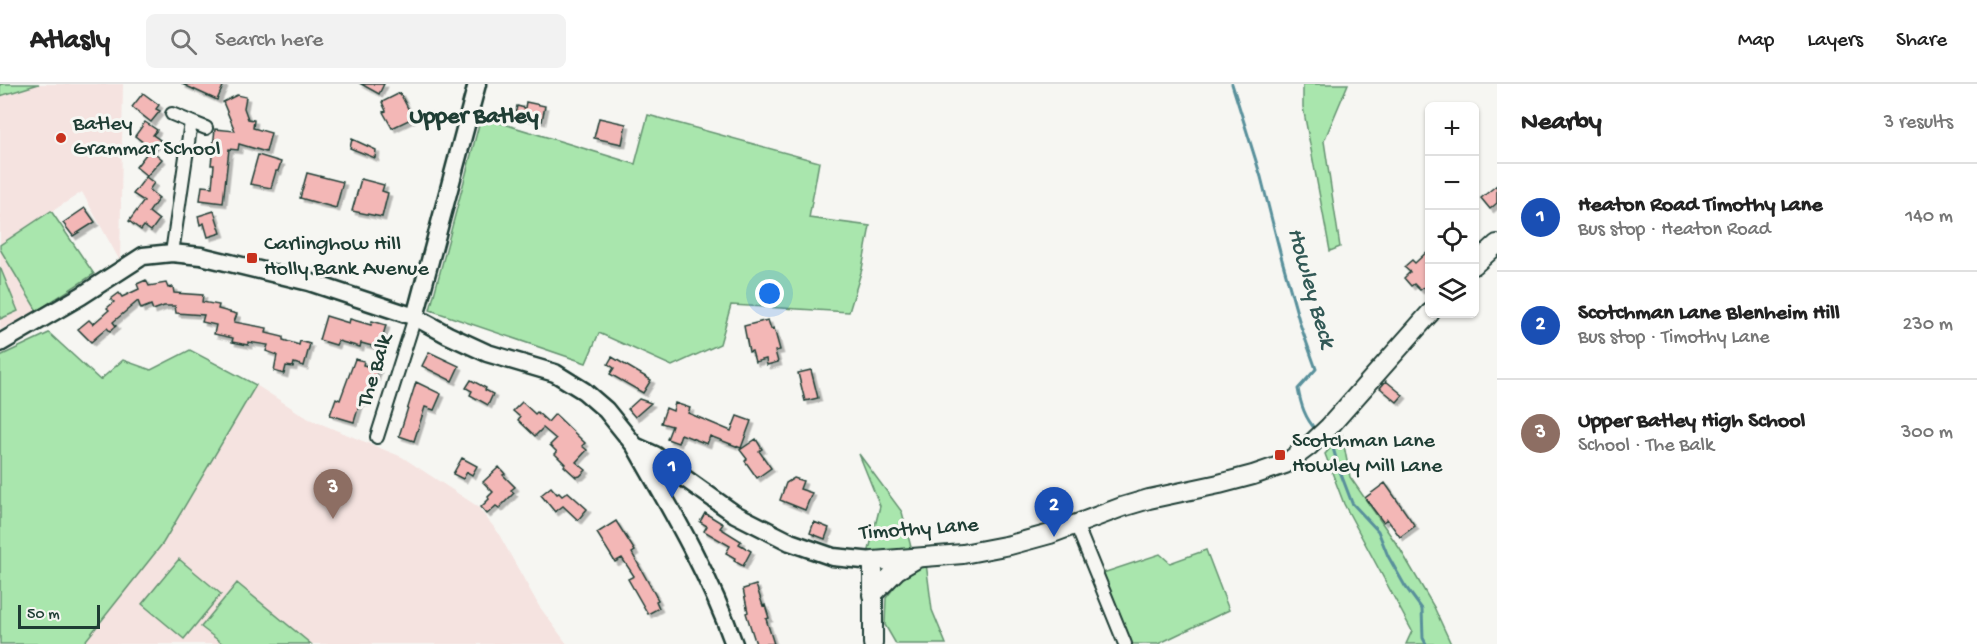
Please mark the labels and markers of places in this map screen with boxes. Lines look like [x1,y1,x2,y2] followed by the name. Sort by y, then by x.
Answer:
[72,112,221,163] place label: Batley Grammar School
[54,131,68,145] marker: Batley Grammar School
[264,232,429,283] place label: Carlinghow Hill Holly Bank Avenue
[245,251,259,265] marker: Carlinghow Hill Holly Bank Avenue
[1292,429,1443,480] place label: Scotchman Lane Howley Mill Lane
[652,448,692,498] pin: 1
[1273,448,1287,462] marker: Scotchman Lane Howley Mill Lane
[314,470,352,519] pin: 3
[1034,488,1074,537] pin: 2

